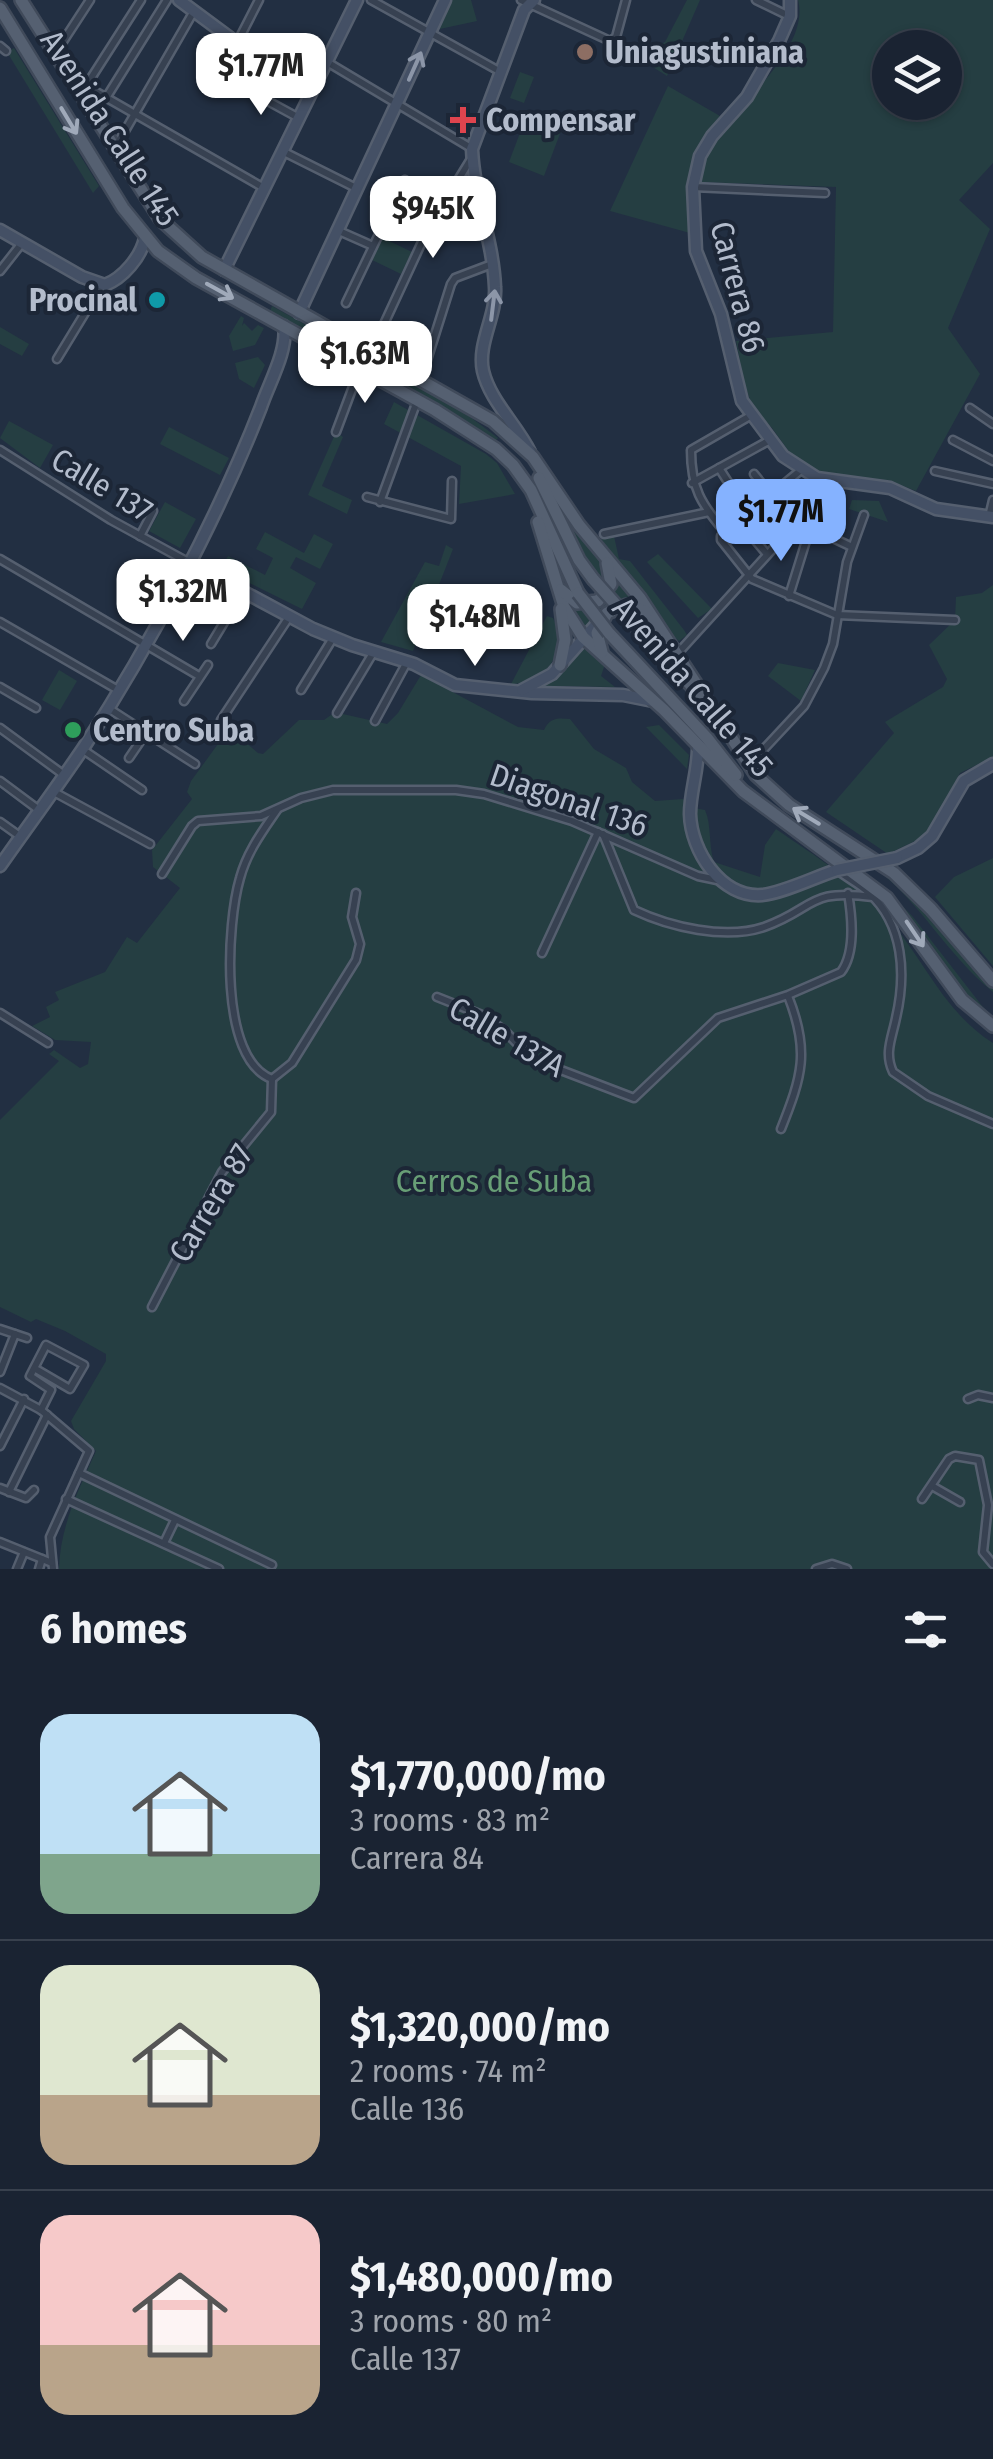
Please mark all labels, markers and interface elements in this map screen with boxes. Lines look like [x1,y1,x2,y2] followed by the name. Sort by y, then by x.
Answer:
[33,23,187,233] street label: Avenida Calle 145
[872,30,962,120] map controls
[872,30,962,120] button: layers
[180,33,342,118] pin: $1.77M
[605,33,804,71] place label: Uniagustiniana
[574,41,596,63] marker: Uniagustiniana
[218,46,304,84] text: $1.77M
[406,52,425,82] one-way arrow
[486,101,636,139] place label: Compensar
[59,106,80,135] one-way arrow
[450,107,476,133] marker: Compensar
[363,176,503,261] pin: $945K
[392,189,474,227] text: $945K
[702,217,774,357] street label: Carrera 86
[29,281,137,319] place label: Procinal
[204,282,234,301] one-way arrow
[146,289,168,311] marker: Procinal
[484,290,503,322] one-way arrow
[284,321,446,406] pin: $1.63M
[320,334,410,372] text: $1.63M
[45,440,159,530] street label: Calle 137
[700,479,862,564] pin: $1.77M
[738,492,824,530] text: $1.77M
[102,559,264,644] pin: $1.32M
[139,572,227,610] text: $1.32M
[394,584,556,669] pin: $1.48M
[605,589,781,785] street label: Avenida Calle 145
[429,597,521,635] text: $1.48M
[93,711,254,749] place label: Centro Suba
[62,719,84,741] marker: Centro Suba
[485,755,653,845] street label: Diagonal 136
[792,806,821,826] one-way arrow
[904,920,925,948] one-way arrow
[443,989,572,1085] street label: Calle 137A
[161,1137,261,1269] street label: Carrera 87
[396,1162,592,1200] park label: Cerros de Suba
[898,1602,953,1657] icon: filters
[40,1604,187,1654] text: 6 homes
[350,1751,606,1801] text: $1,770,000/mo
[120,1754,240,1874] icon: home
[350,1801,550,1839] text: 3 rooms · 83 m²
[350,1839,484,1877] text: Carrera 84
[350,2002,610,2052] text: $1,320,000/mo
[120,2005,240,2125] icon: home
[350,2052,547,2090] text: 2 rooms · 74 m²
[350,2090,464,2128] text: Calle 136
[350,2252,613,2302] text: $1,480,000/mo
[120,2255,240,2375] icon: home
[350,2302,552,2340] text: 3 rooms · 80 m²
[350,2340,461,2378] text: Calle 137

